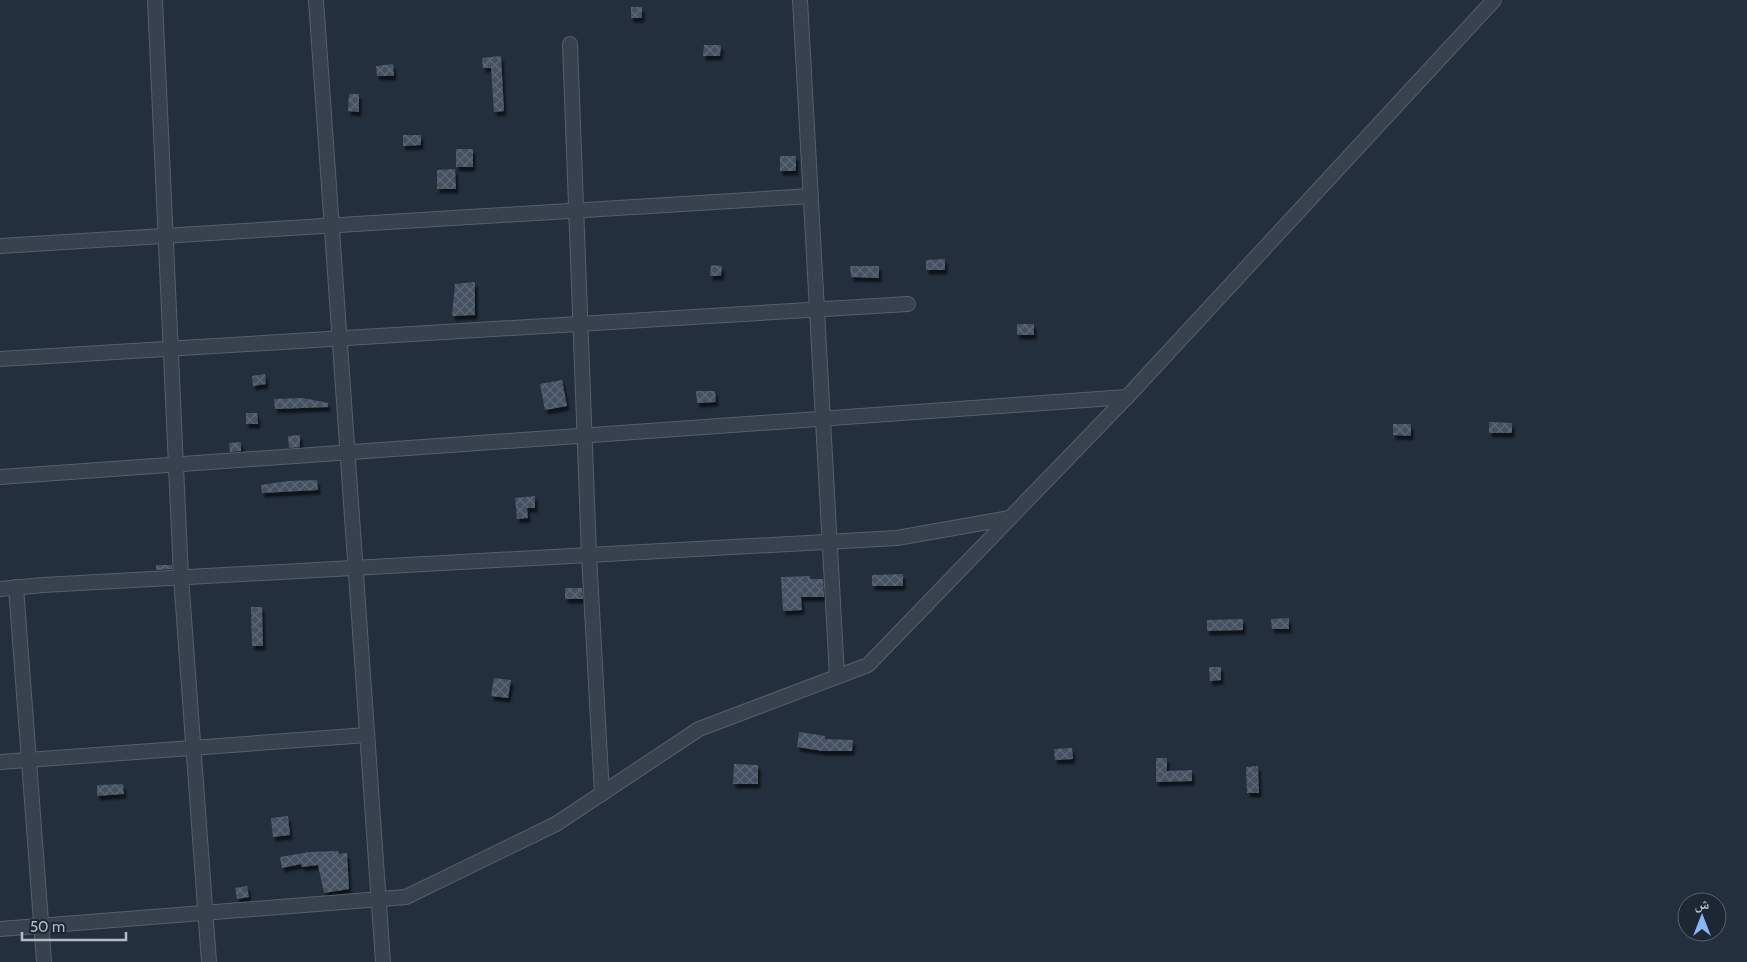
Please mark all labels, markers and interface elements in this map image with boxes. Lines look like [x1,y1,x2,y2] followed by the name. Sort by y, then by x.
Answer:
[1677,892,1727,942] north arrow
[1695,895,1710,913] text: ش
[22,910,126,942] scale bar
[30,918,65,936] text: 50 m

